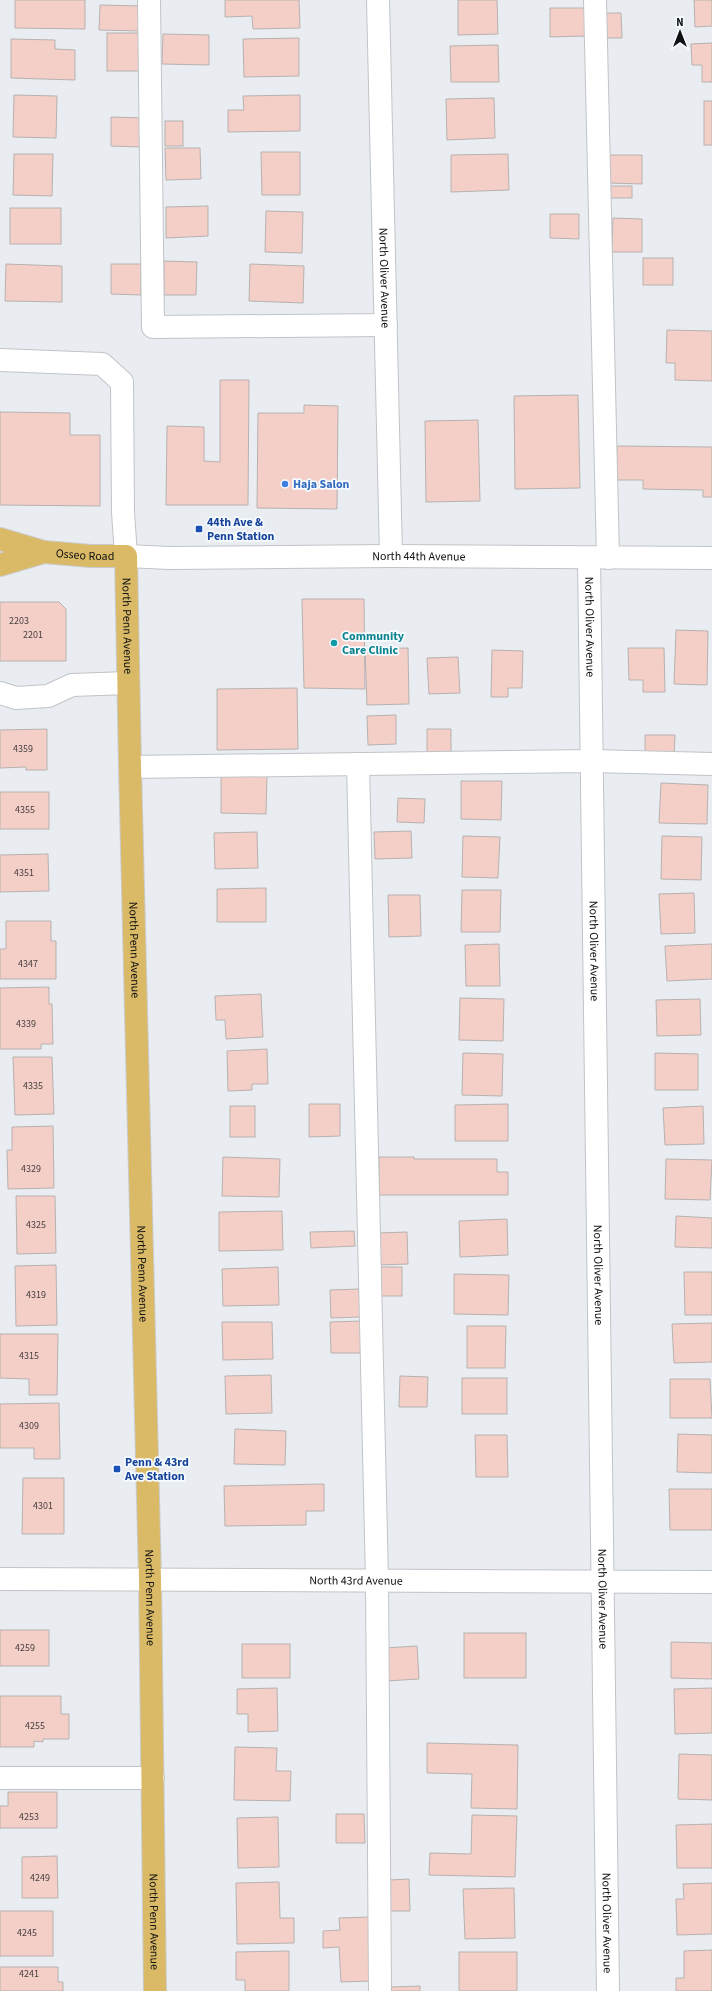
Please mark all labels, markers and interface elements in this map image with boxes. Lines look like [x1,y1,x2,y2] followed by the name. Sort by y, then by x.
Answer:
[660,12,700,52] north arrow
[676,15,684,30] text: N
[375,227,394,328] street label: North Oliver Avenue
[293,476,350,493] place label: Haja Salon
[280,479,290,489] marker: Haja Salon
[207,514,275,545] place label: 44th Ave & Penn Station
[194,524,204,534] marker: 44th Ave & Penn Station
[55,545,114,565] street label: Osseo Road
[372,547,466,565] street label: North 44th Avenue
[581,577,599,677] street label: North Oliver Avenue
[118,578,137,674] street label: North Penn Avenue
[9,614,29,628] house number: 2203
[23,628,43,642] house number: 2201
[342,628,405,659] place label: Community Care Clinic
[329,638,339,648] marker: Community Care Clinic
[13,742,33,756] house number: 4359
[15,803,35,817] house number: 4355
[14,866,34,880] house number: 4351
[125,901,144,998] street label: North Penn Avenue
[585,901,603,1001] street label: North Oliver Avenue
[18,957,38,971] house number: 4347
[16,1017,36,1031] house number: 4339
[23,1079,43,1093] house number: 4335
[21,1162,41,1176] house number: 4329
[26,1218,46,1232] house number: 4325
[133,1225,152,1322] street label: North Penn Avenue
[589,1225,608,1325] street label: North Oliver Avenue
[26,1288,46,1302] house number: 4319
[19,1349,39,1363] house number: 4315
[19,1419,39,1433] house number: 4309
[124,1454,189,1485] place label: Penn & 43rd Ave Station
[112,1464,122,1474] marker: Penn & 43rd Ave Station
[33,1499,53,1513] house number: 4301
[141,1549,159,1646] street label: North Penn Avenue
[594,1549,612,1649] street label: North Oliver Avenue
[309,1572,403,1589] street label: North 43rd Avenue
[15,1641,35,1655] house number: 4259
[25,1719,45,1733] house number: 4255
[19,1810,39,1824] house number: 4253
[30,1871,50,1885] house number: 4249
[598,1872,616,1973] street label: North Oliver Avenue
[145,1873,163,1970] street label: North Penn Avenue
[17,1926,37,1940] house number: 4245
[19,1967,39,1981] house number: 4241

